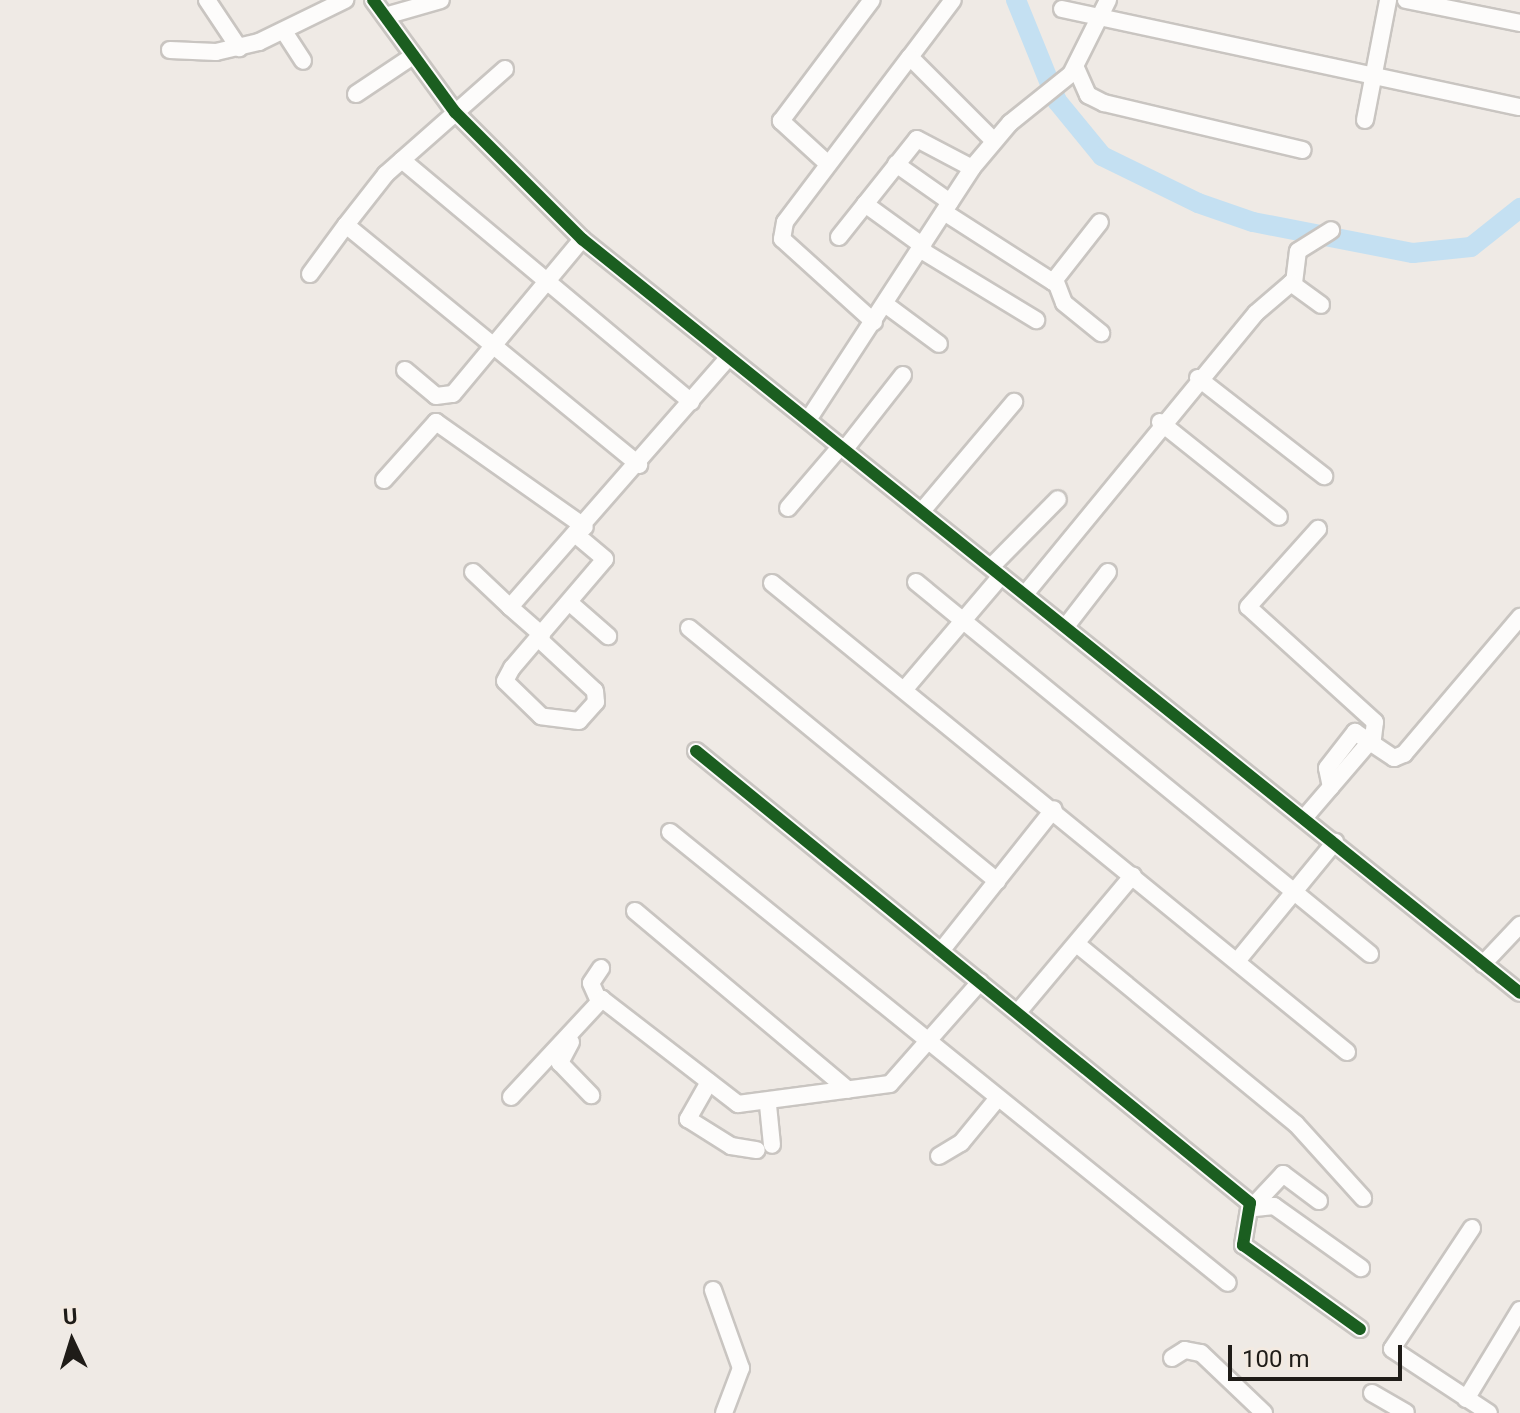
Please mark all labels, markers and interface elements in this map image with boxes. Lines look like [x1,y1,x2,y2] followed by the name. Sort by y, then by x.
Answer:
[32,1301,112,1381] north arrow
[62,1304,78,1330] text: U
[1232,1329,1406,1379] scale bar
[1242,1345,1309,1373] text: 100 m

